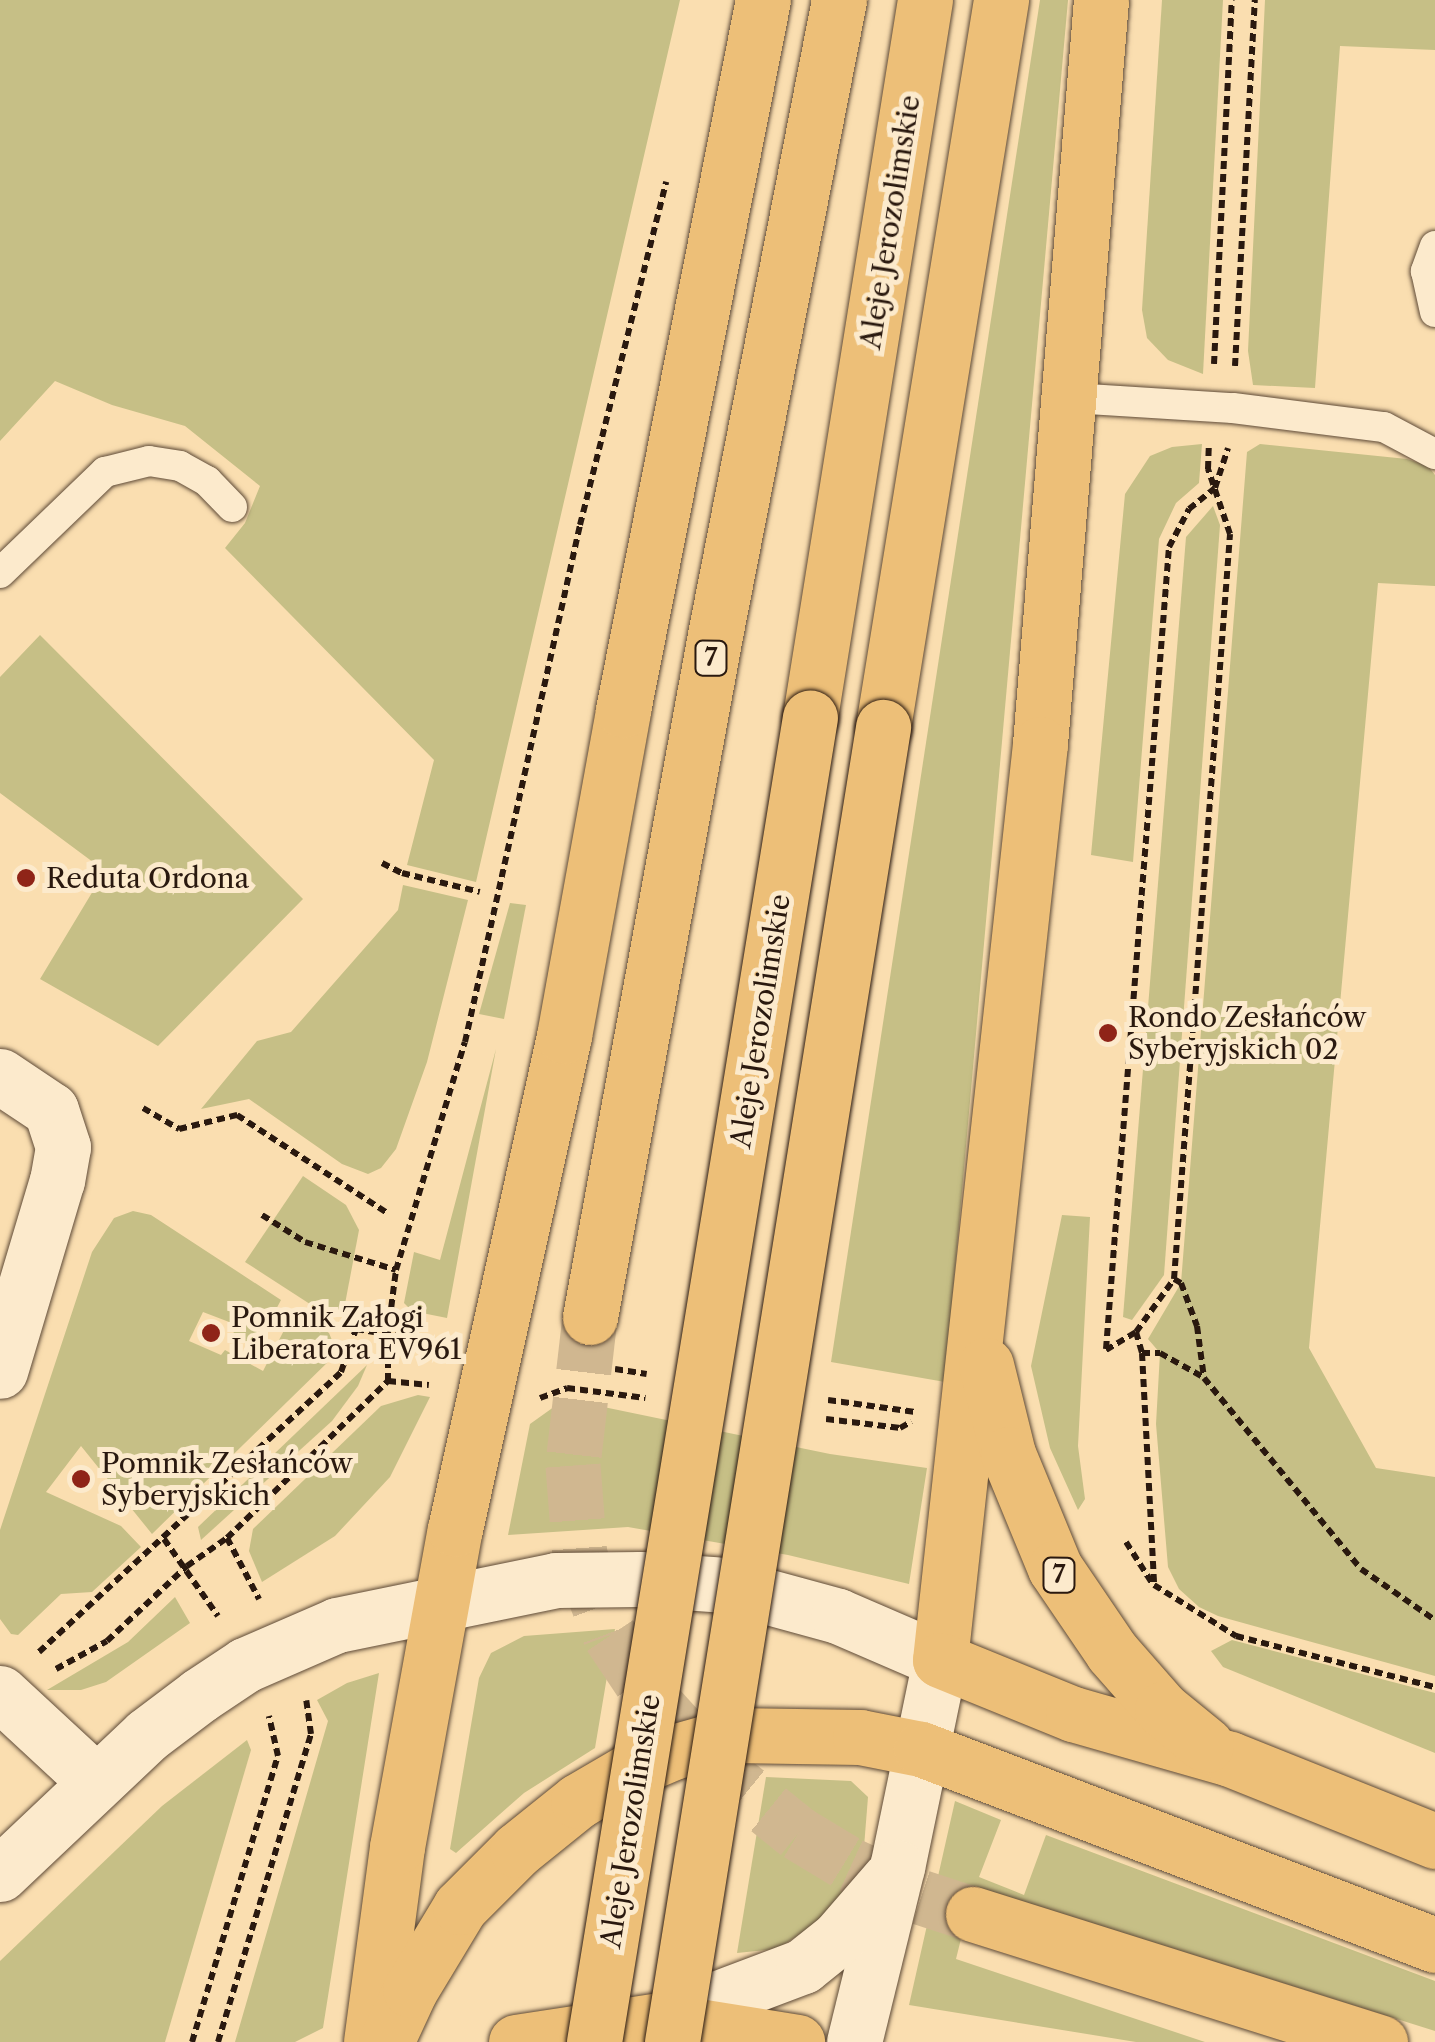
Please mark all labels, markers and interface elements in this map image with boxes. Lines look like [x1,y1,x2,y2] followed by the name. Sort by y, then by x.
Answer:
[853,93,927,351] street label: Aleje Jerozolimskie
[694,638,728,678] road number: 7
[46,861,250,895] place label: Reduta Ordona
[15,867,37,889] marker: Reduta Ordona
[723,892,797,1150] street label: Aleje Jerozolimskie
[1128,1000,1366,1066] place label: Rondo Zesłańców Syberyjskich 02
[1097,1022,1119,1044] marker: Rondo Zesłańców Syberyjskich 02
[231,1300,462,1366] place label: Pomnik Załogi Liberatora EV961
[200,1322,222,1344] marker: Pomnik Załogi Liberatora EV961
[101,1446,353,1512] place label: Pomnik Zesłańców Syberyjskich
[70,1468,92,1490] marker: Pomnik Zesłańców Syberyjskich
[1042,1555,1076,1595] road number: 7
[593,1692,667,1950] street label: Aleje Jerozolimskie

